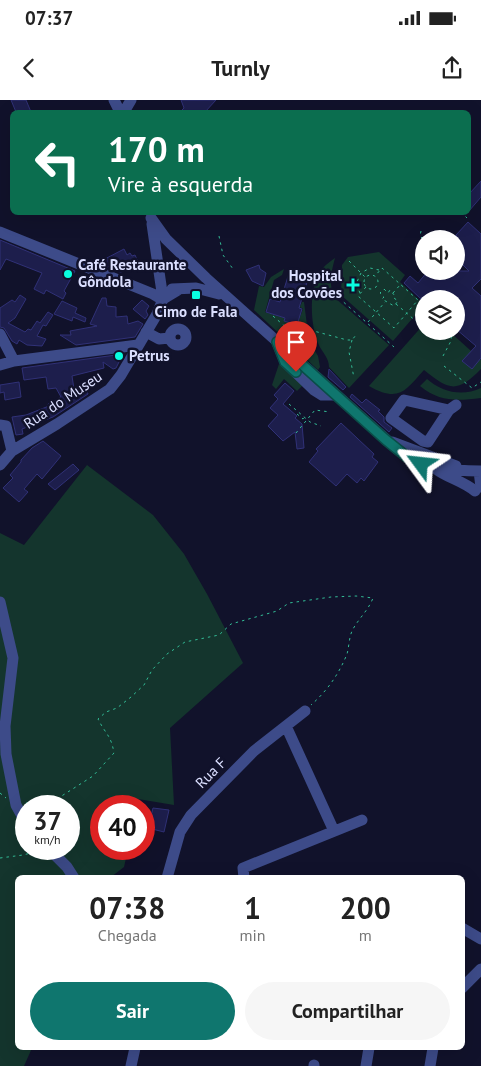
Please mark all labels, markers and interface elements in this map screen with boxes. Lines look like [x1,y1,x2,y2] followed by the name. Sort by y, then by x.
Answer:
[25,6,73,30] text: 07:37
[15,54,43,82] icon: back
[211,54,270,82] text: Turnly
[438,54,466,82] icon: share
[108,126,205,172] text: 170 m
[25,130,90,195] icon: left
[108,170,253,198] text: Vire à esquerda
[415,230,465,340] map controls
[415,230,465,280] button: sound
[78,255,187,291] place label: Café Restaurante Gôndola
[271,266,343,302] place label: Hospital dos Covões
[62,268,74,280] marker: Café Restaurante Gôndola
[346,278,360,292] marker: Hospital dos Covões
[190,289,202,301] marker: Cimo de Fala
[415,290,465,340] button: layers
[155,302,237,321] place label: Cimo de Fala
[275,321,317,372] pin
[282,328,310,356] icon: arrive
[129,346,170,365] place label: Petrus
[113,350,125,362] marker: Petrus
[20,366,106,433] street label: Rua do Museu
[394,437,446,489] position arrow
[191,753,230,792] street label: Rua F
[90,795,155,860] speed limit sign: 40
[33,805,62,837] text: 37
[34,832,61,847] text: km/h
[89,888,165,927] text: 07:38
[244,888,261,927] text: 1
[340,888,391,927] text: 200
[98,925,157,945] text: Chegada
[240,925,266,945] text: min
[359,925,372,945] text: m
[30,982,235,1040] button: Sair
[245,982,450,1040] button: Compartilhar

